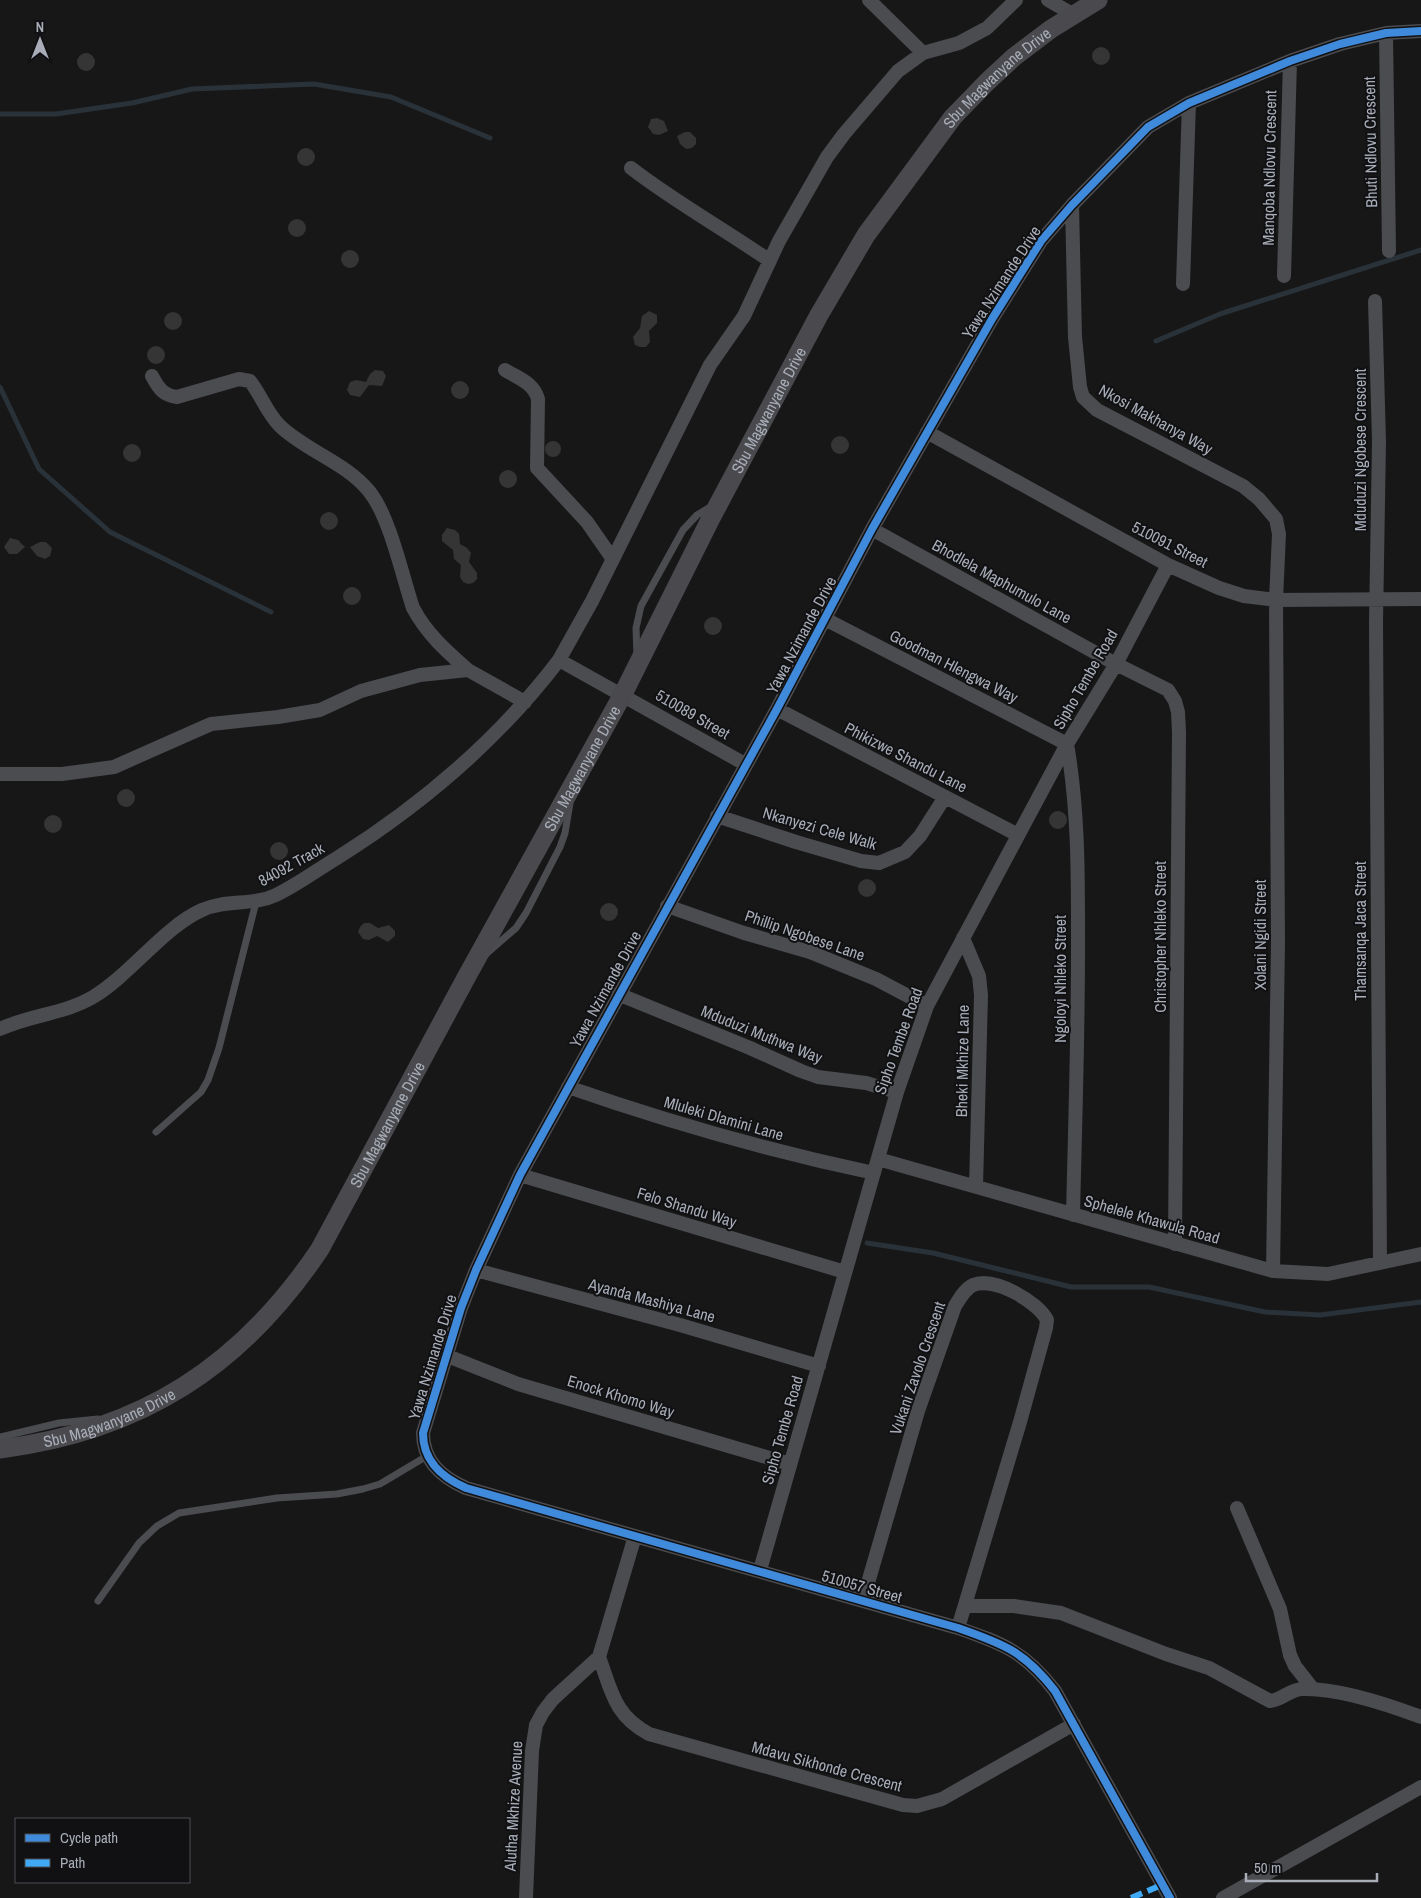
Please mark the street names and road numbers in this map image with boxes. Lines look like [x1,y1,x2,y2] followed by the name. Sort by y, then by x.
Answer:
[938,22,1055,132] street label: Sbu Magwanyane Drive
[1358,76,1382,208] street label: Bhuti Ndlovu Crescent
[1257,90,1281,246] street label: Manqoba Ndlovu Crescent
[956,221,1046,343] street label: Yawa Nzimande Drive
[726,343,811,477] street label: Sbu Magwanyane Drive
[1349,368,1371,531] street label: Mduduzi Ngobese Crescent
[1095,379,1217,460] street label: Nkosi Makhanya Way
[1128,515,1212,573] street label: 510091 Street
[928,534,1076,628] street label: Bhodlela Maphumulo Lane
[761,572,841,698] street label: Yawa Nzimande Drive
[886,624,1023,708] street label: Goodman Hlengwa Way
[1047,625,1123,733] street label: Sipho Tembe Road
[652,684,734,744] street label: 510089 Street
[538,702,625,835] street label: Sbu Magwanyane Drive
[841,717,971,797] street label: Phikizwe Shandu Lane
[760,801,880,855] street label: Nkanyezi Cele Walk
[254,837,328,891] street label: 84092 Track
[1149,861,1171,1013] street label: Christopher Nhleko Street
[1349,861,1371,1001] street label: Thamsanqa Jaca Street
[1249,879,1271,990] street label: Xolani Ngidi Street
[742,904,868,966] street label: Phillip Ngobese Lane
[1049,915,1071,1043] street label: Ngoloyi Nhleko Street
[564,927,646,1051] street label: Yawa Nzimande Drive
[868,985,928,1097] street label: Sipho Tembe Road
[698,1000,826,1069] street label: Mduduzi Muthwa Way
[950,1005,974,1117] street label: Bheki Mkhize Lane
[344,1058,430,1191] street label: Sbu Magwanyane Drive
[662,1090,786,1146] street label: Mluleki Dlamini Lane
[634,1181,740,1233] street label: Felo Shandu Way
[1082,1189,1222,1249] street label: Sphelele Khawula Road
[585,1272,718,1327] street label: Ayanda Mashiya Lane
[402,1291,462,1423] street label: Yawa Nzimande Drive
[884,1298,950,1438] street label: Vukani Zavolo Crescent
[565,1369,678,1423] street label: Enock Khomo Way
[756,1373,808,1487] street label: Sipho Tembe Road
[41,1383,179,1453] street label: Sbu Magwanyane Drive
[819,1564,905,1608] street label: 510057 Street
[749,1735,905,1797] street label: Mdavu Sikhonde Crescent
[499,1740,527,1873] street label: Alutha Mkhize Avenue

